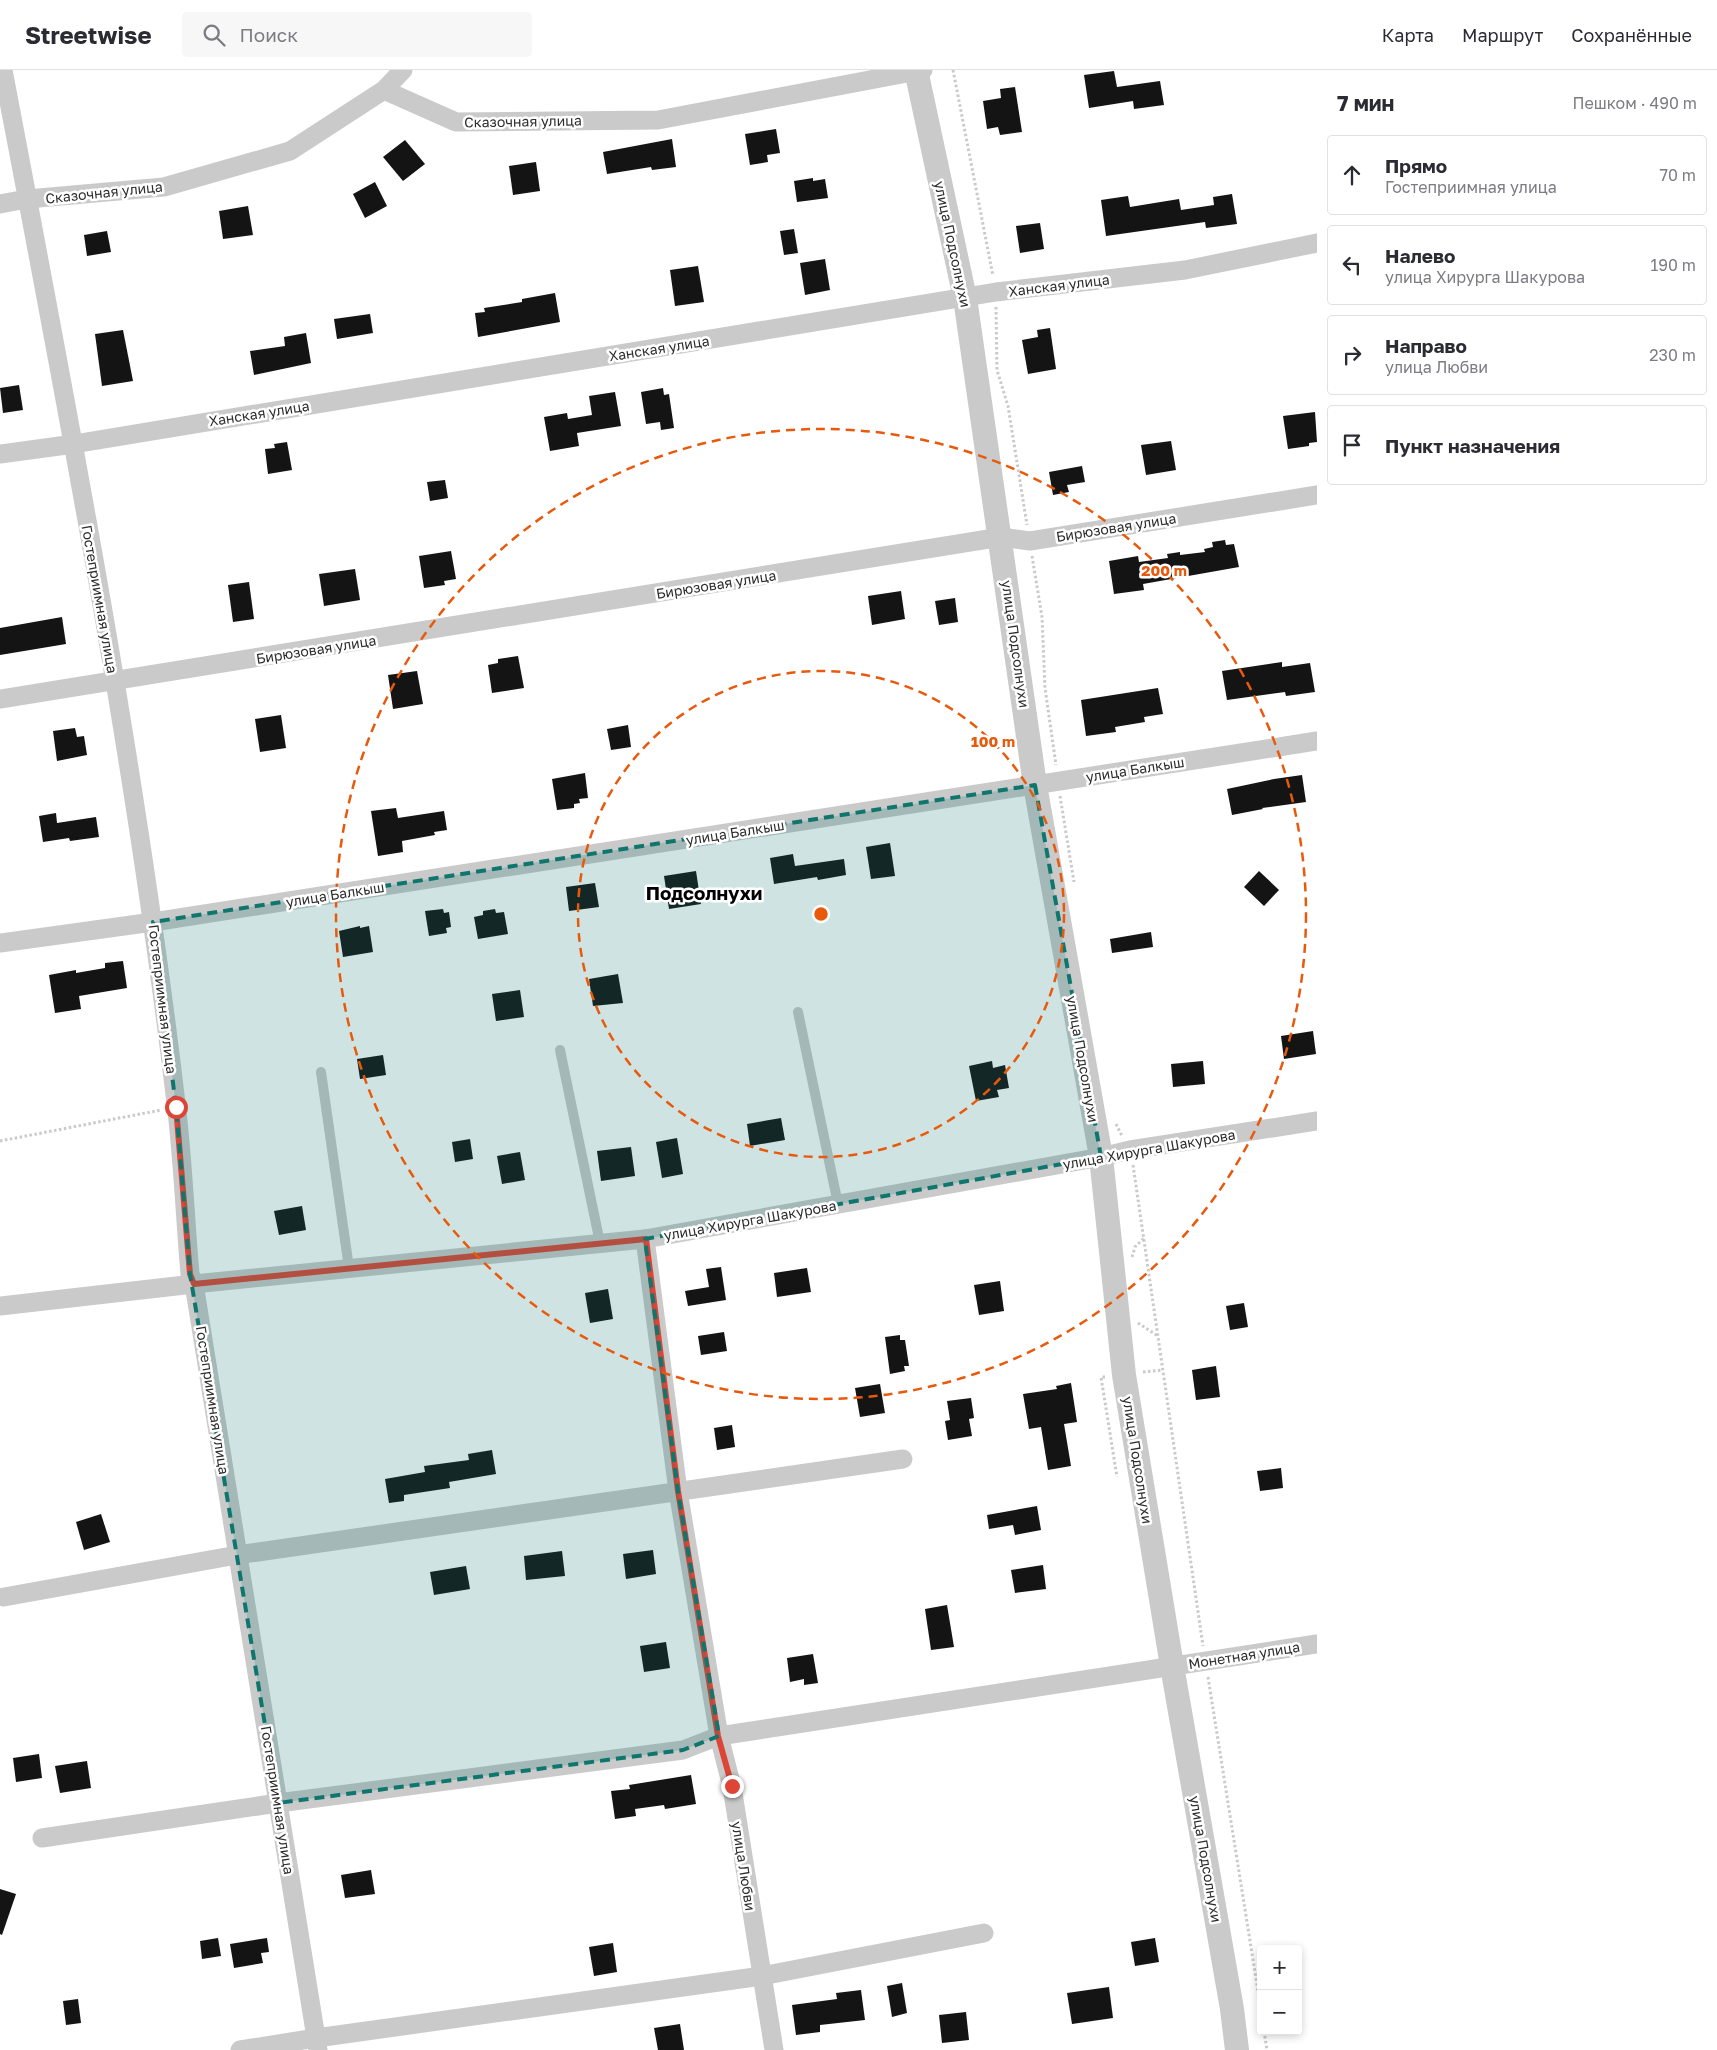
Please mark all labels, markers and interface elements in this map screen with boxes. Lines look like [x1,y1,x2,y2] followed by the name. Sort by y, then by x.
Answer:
[182,12,532,57] search box
[25,20,152,49] text: Streetwise
[200,21,228,49] icon: search
[240,23,298,46] text: Поиск
[1382,24,1434,46] text: Карта
[1462,24,1543,46] text: Маршрут
[1571,24,1692,46] text: Сохранённые
[1337,90,1394,116] text: 7 мин
[1572,93,1697,113] text: Пешком · 490 m
[464,111,582,131] street label: Сказочная улица
[1385,154,1447,177] text: Прямо
[1338,161,1366,189] icon: ahead
[1659,165,1696,185] text: 70 m
[45,177,163,207] street label: Сказочная улица
[1385,177,1557,197] text: Гостеприимная улица
[931,179,975,309] street label: улица Подсолнухи
[1385,244,1455,267] text: Налево
[1338,251,1366,279] icon: left
[1650,255,1696,275] text: 190 m
[1385,267,1585,287] text: улица Хирурга Шакурова
[1008,270,1110,300] street label: Ханская улица
[608,332,710,364] street label: Ханская улица
[1385,334,1467,357] text: Направо
[1338,341,1366,369] icon: right
[1649,345,1696,365] text: 230 m
[1385,357,1488,377] text: улица Любви
[208,397,310,429] street label: Ханская улица
[1338,431,1366,459] icon: arrive
[1385,434,1560,457] text: Пункт назначения
[1055,509,1177,545] street label: Бирюзовая улица
[79,524,121,674] street label: Гостеприимная улица
[1141,561,1187,579] text: 200 m
[655,566,777,602] street label: Бирюзовая улица
[999,579,1033,709] street label: улица Подсолнухи
[255,631,377,667] street label: Бирюзовая улица
[971,732,1015,750] text: 100 m
[1085,753,1185,785] street label: улица Балкыш
[685,816,785,848] street label: улица Балкыш
[285,878,385,910] street label: улица Балкыш
[646,881,762,904] district label: Подсолнухи
[812,905,830,923] centre of rings
[145,923,181,1075] street label: Гостеприимная улица
[1063,994,1103,1124] street label: улица Подсолнухи
[165,1096,188,1119] route start
[1061,1125,1237,1173] street label: улица Хирурга Шакурова
[662,1196,838,1244] street label: улица Хирурга Шакурова
[193,1324,233,1476] street label: Гостеприимная улица
[1120,1395,1156,1525] street label: улица Подсолнухи
[1187,1638,1301,1672] street label: Монетная улица
[258,1724,298,1876] street label: Гостеприимная улица
[721,1775,744,1798] route end
[1186,1794,1226,1924] street label: улица Подсолнухи
[729,1820,759,1912] street label: улица Любви
[1257,1945,1302,2035] map controls
[1257,1945,1302,1990] button: +
[1257,1990,1302,2035] button: −

